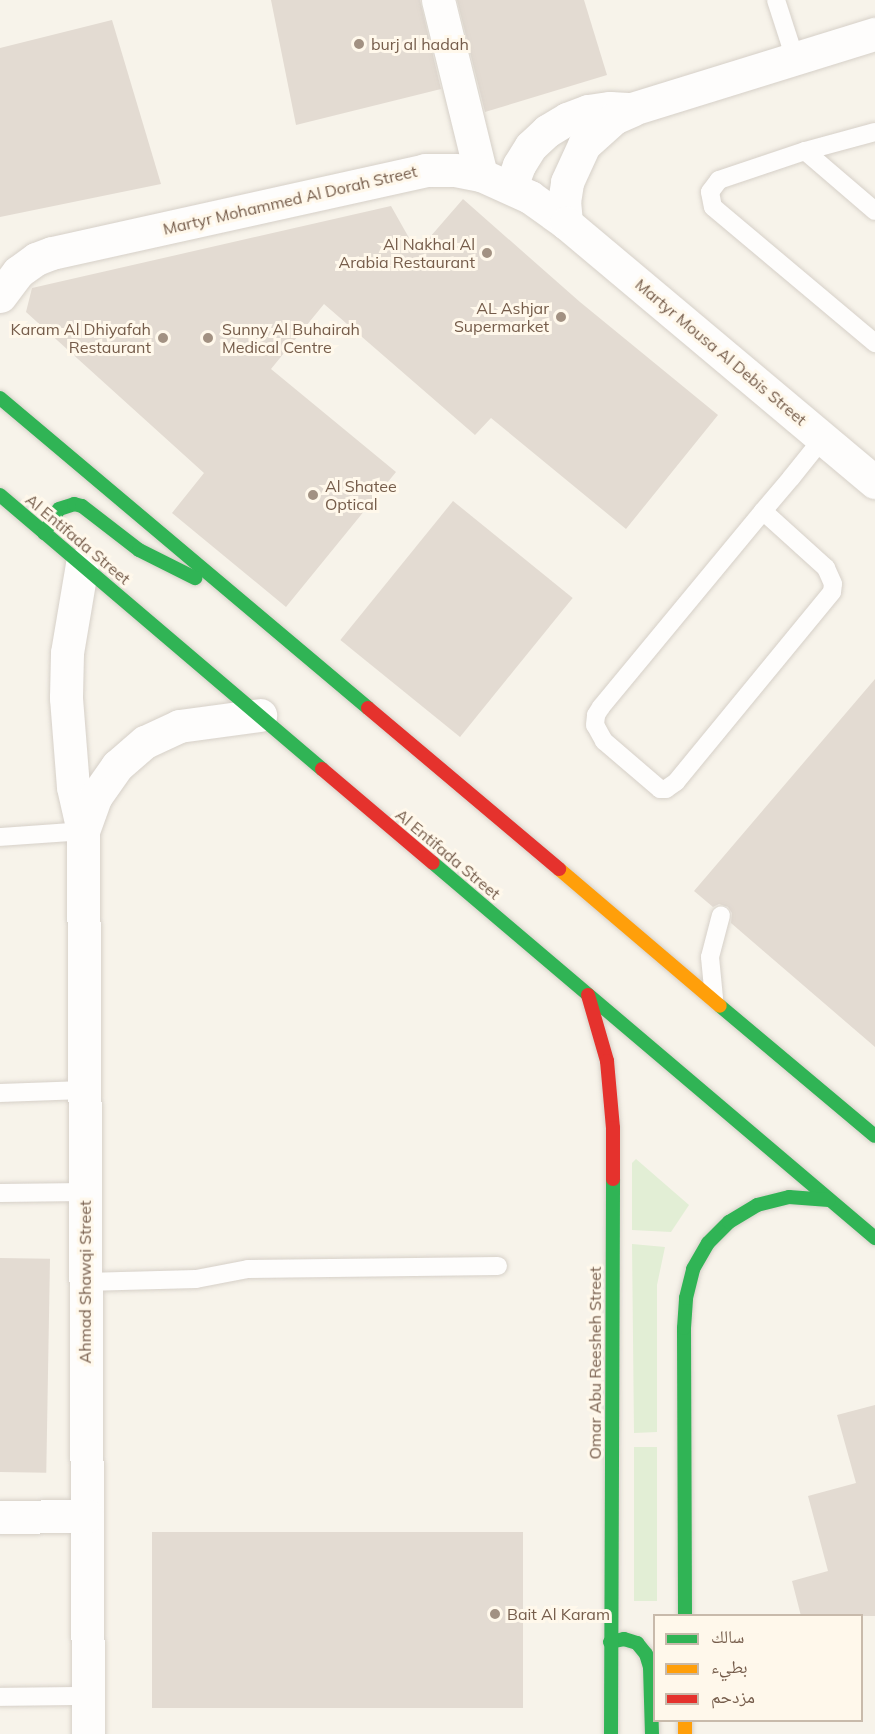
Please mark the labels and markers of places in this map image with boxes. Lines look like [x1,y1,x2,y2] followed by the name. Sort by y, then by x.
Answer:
[371,34,469,54] place label: burj al hadah
[352,37,366,51] marker: burj al hadah
[339,234,475,272] place label: Al Nakhal Al Arabia Restaurant
[480,246,494,260] marker: Al Nakhal Al Arabia Restaurant
[454,298,549,336] place label: AL Ashjar Supermarket
[554,310,568,324] marker: AL Ashjar Supermarket
[11,319,151,357] place label: Karam Al Dhiyafah Restaurant
[222,319,360,357] place label: Sunny Al Buhairah Medical Centre
[199,329,217,347] marker: Sunny Al Buhairah Medical Centre
[156,331,170,345] marker: Karam Al Dhiyafah Restaurant
[325,476,397,514] place label: Al Shatee Optical
[306,488,320,502] marker: Al Shatee Optical
[507,1604,610,1624] place label: Bait Al Karam
[488,1607,502,1621] marker: Bait Al Karam

